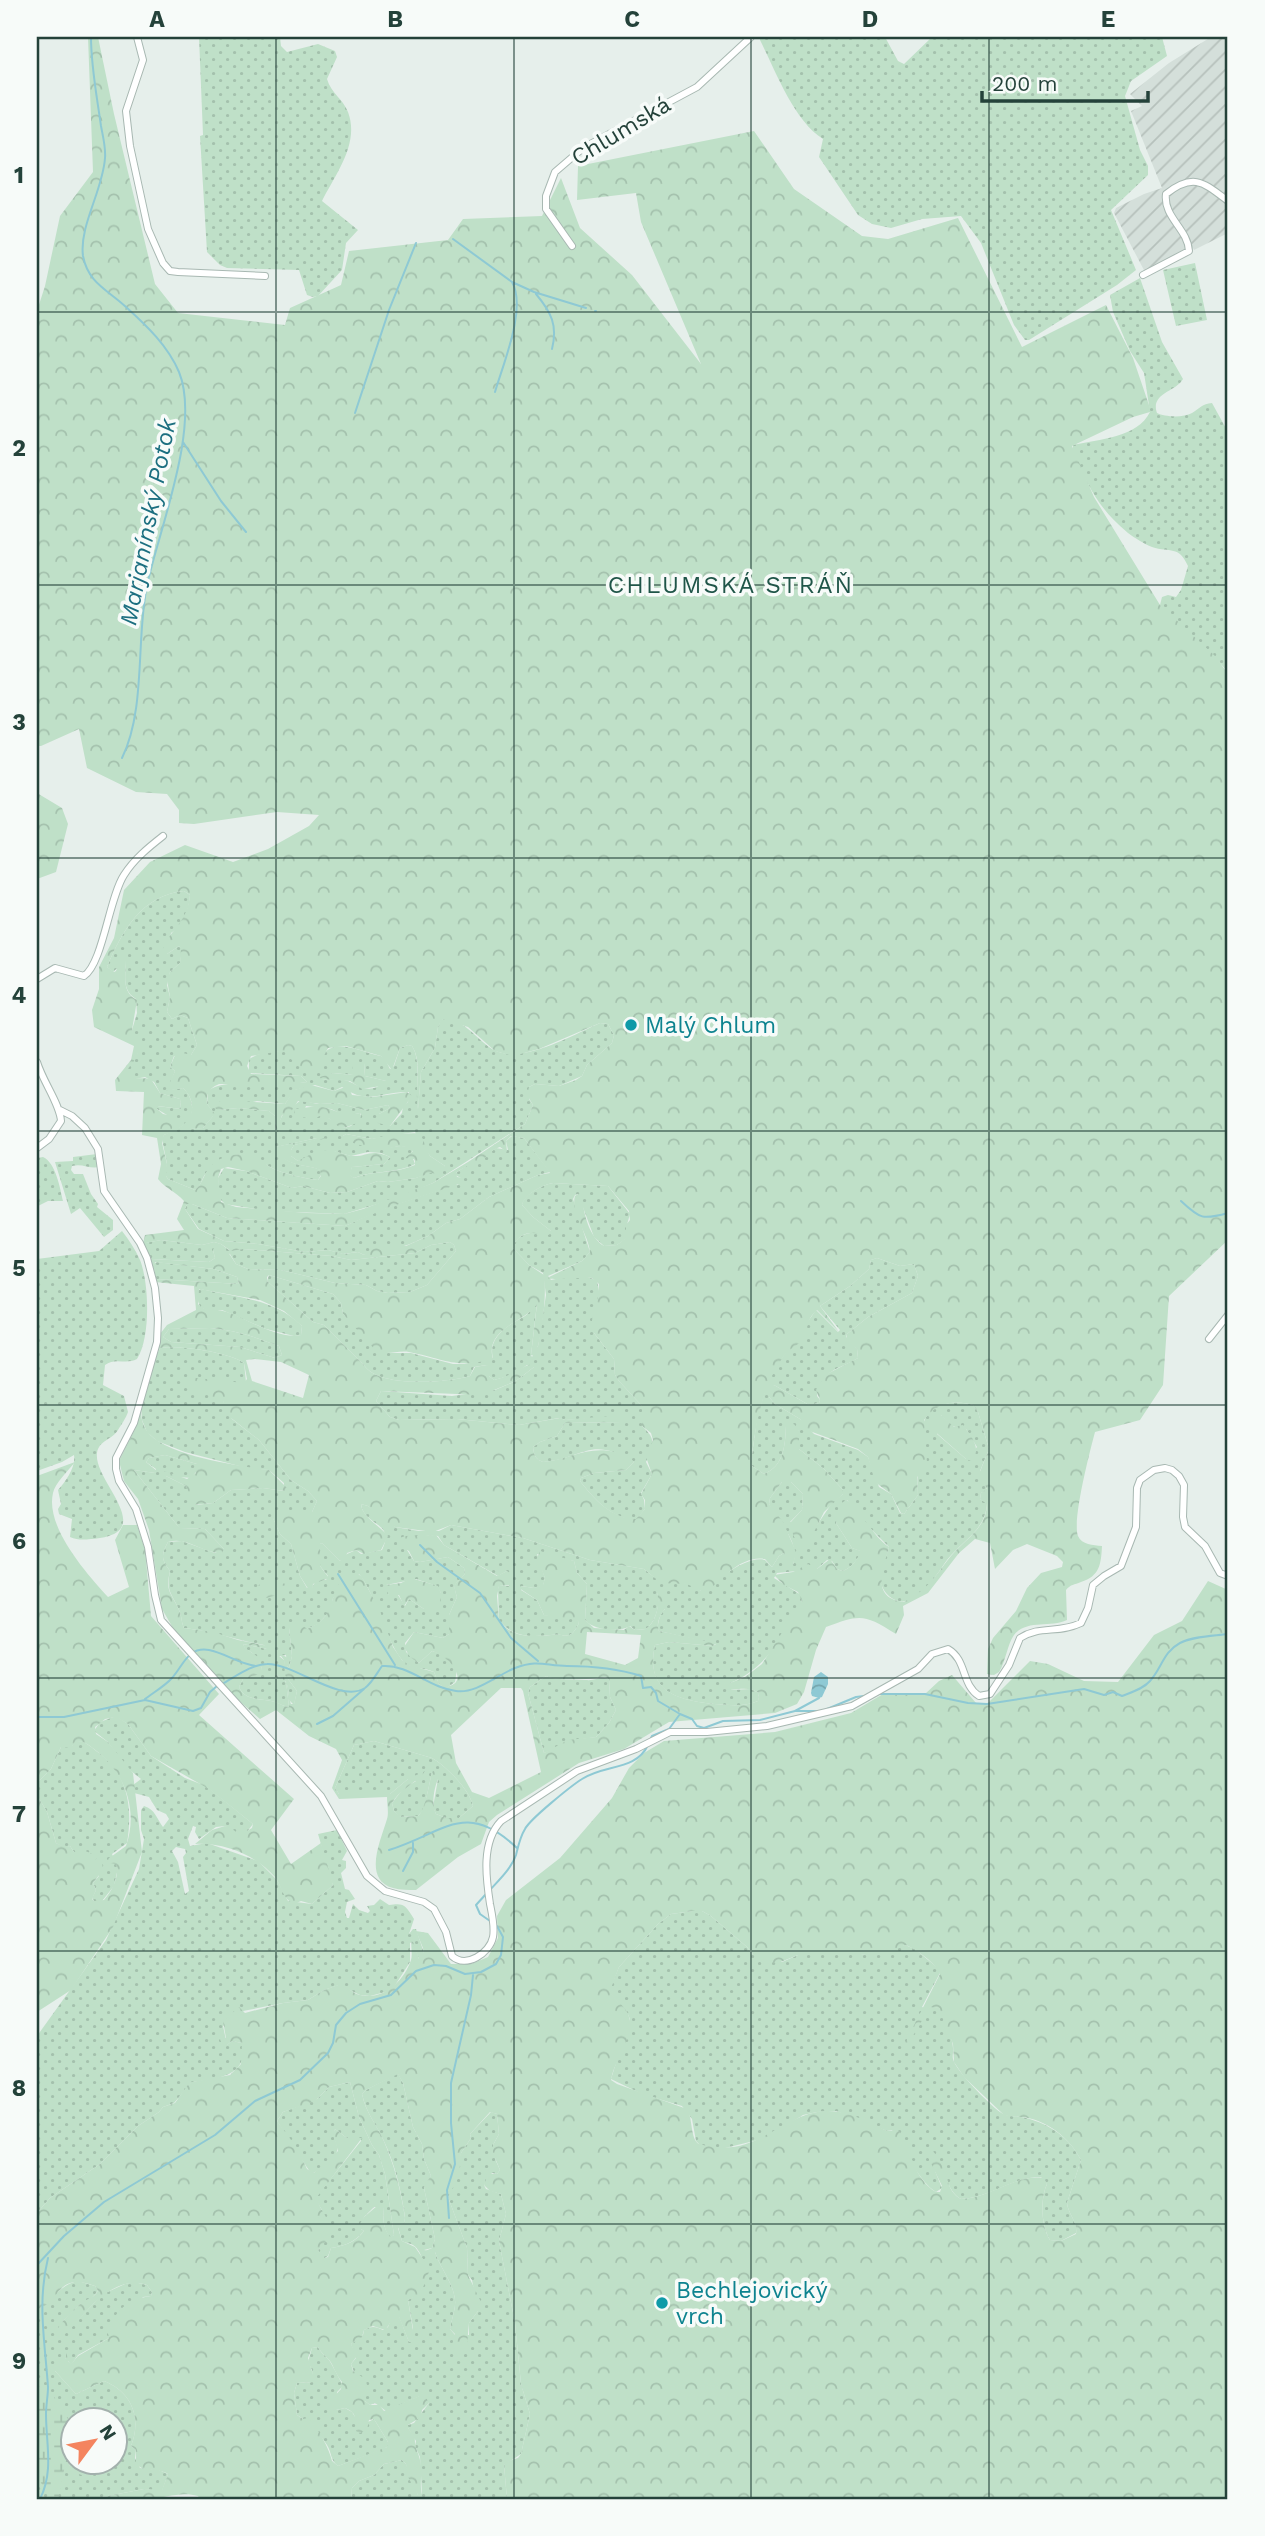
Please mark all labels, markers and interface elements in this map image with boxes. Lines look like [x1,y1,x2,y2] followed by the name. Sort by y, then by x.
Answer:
[149,6,165,33] text: A
[387,6,403,33] text: B
[624,6,640,33] text: C
[862,6,878,33] text: D
[1101,6,1115,33] text: E
[982,60,1148,104] scale bar
[992,71,1058,96] text: 200 m
[566,91,676,171] street label: Chlumská
[14,162,24,189] text: 1
[114,415,182,628] water label: Marjanínský Potok
[12,435,26,462] text: 2
[608,571,854,599] district label: CHLUMSKÁ STRÁŇ
[12,709,26,736] text: 3
[12,982,27,1009] text: 4
[645,1012,776,1039] place label: Malý Chlum
[623,1017,639,1033] marker: Malý Chlum
[12,1255,26,1282] text: 5
[12,1528,26,1555] text: 6
[12,1801,26,1828] text: 7
[12,2075,26,2102] text: 8
[676,2277,828,2330] place label: Bechlejovický vrch
[654,2295,670,2311] marker: Bechlejovický vrch
[12,2348,26,2375] text: 9
[60,2406,130,2476] north arrow
[95,2420,121,2444] text: N

